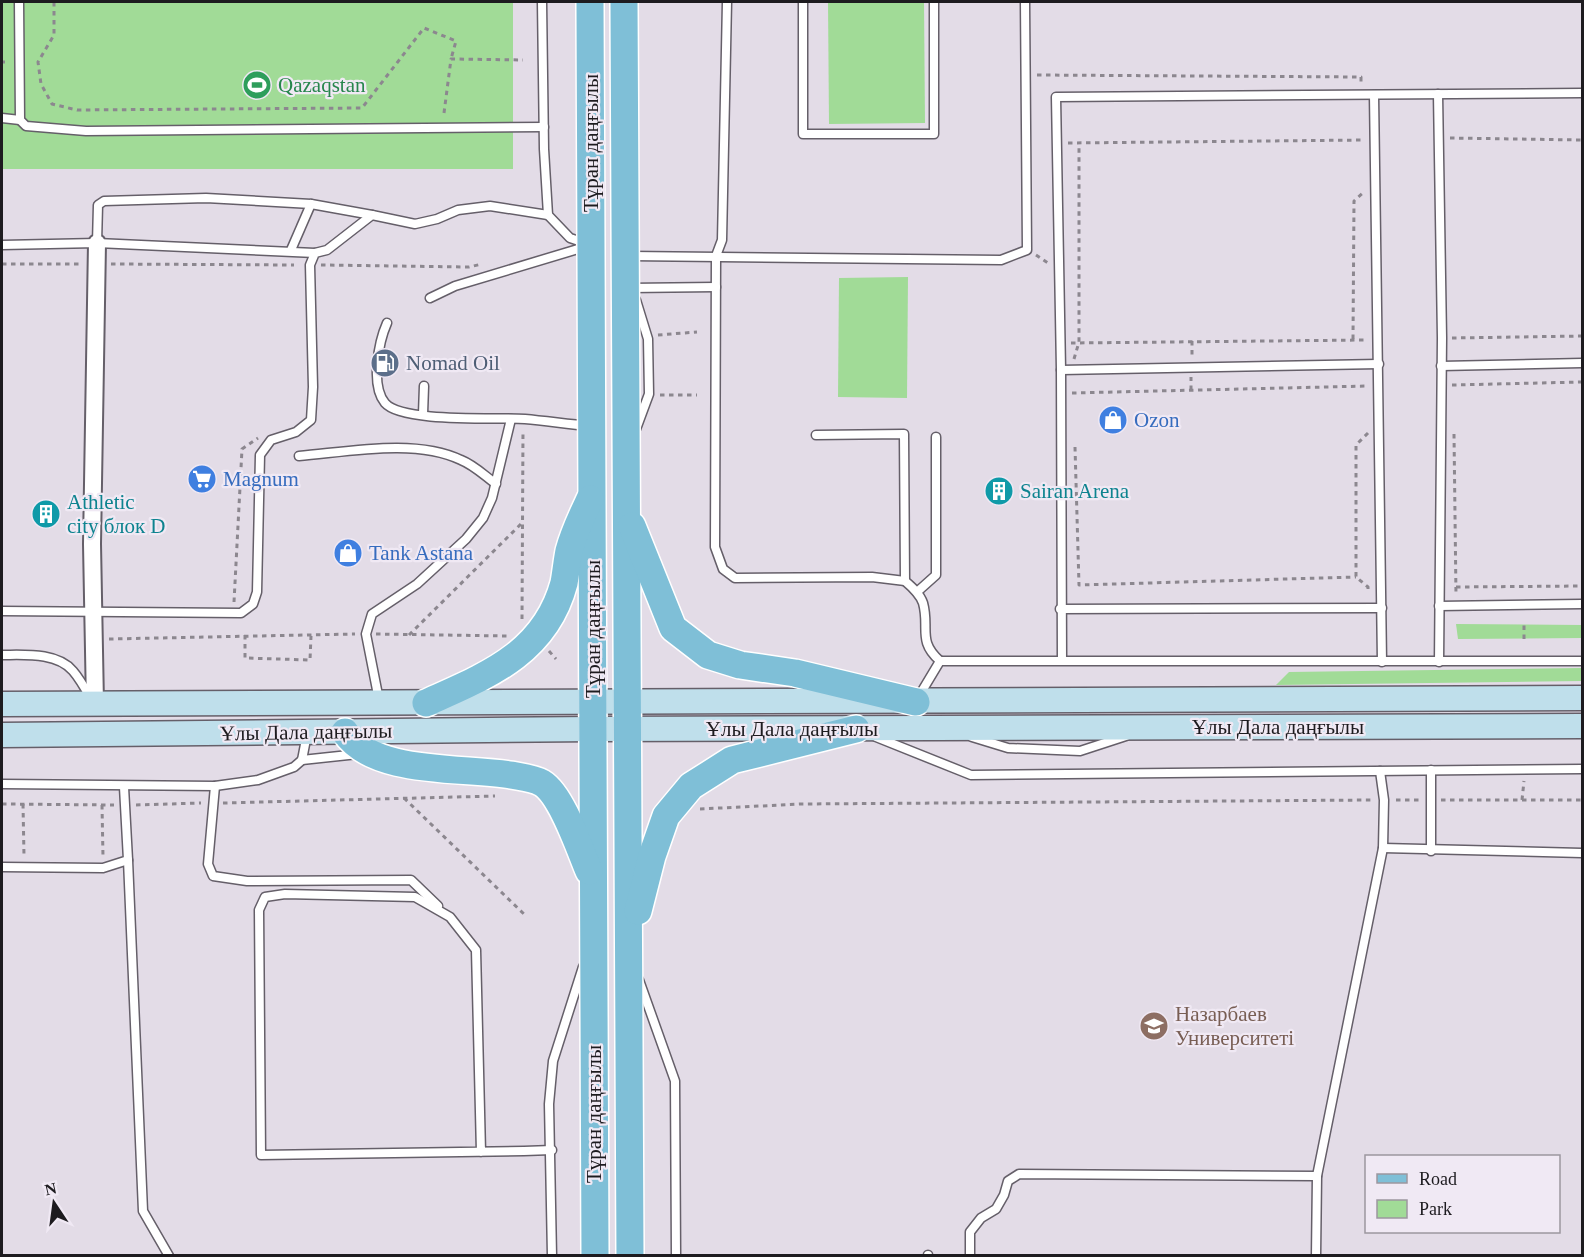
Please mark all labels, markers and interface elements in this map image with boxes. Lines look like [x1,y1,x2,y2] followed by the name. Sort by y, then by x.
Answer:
[241,69,273,101] sports icon: Qazaqstan
[278,73,366,97] place label: Qazaqstan
[579,74,603,212] street label: Тұран даңғылы
[369,347,401,379] fuel station icon: Nomad Oil
[406,351,500,375] place label: Nomad Oil
[1097,404,1129,436] shop icon: Ozon
[1134,408,1180,432] place label: Ozon
[186,463,218,495] supermarket icon: Magnum
[223,467,299,491] place label: Magnum
[983,475,1015,507] building icon: Sairan Arena
[1020,479,1130,503] place label: Sairan Arena
[67,490,166,538] place label: Athletic city блок D
[30,498,62,530] building icon: Athletic city блок D
[332,537,364,569] shop icon: Tank Astana
[369,541,474,565] place label: Tank Astana
[581,560,605,698] street label: Тұран даңғылы
[1192,715,1364,739] street label: Ұлы Дала даңғылы
[706,717,878,741] street label: Ұлы Дала даңғылы
[220,718,392,746] street label: Ұлы Дала даңғылы
[1175,1002,1294,1050] place label: Назарбаев Университеті
[1138,1010,1170,1042] school or university icon: Назарбаев Университеті
[582,1045,606,1183] street label: Тұран даңғылы
[1365,1155,1560,1233] legend
[1419,1169,1457,1189] text: Road
[24,1173,84,1233] north arrow
[43,1179,59,1198] text: N
[1419,1199,1452,1219] text: Park

